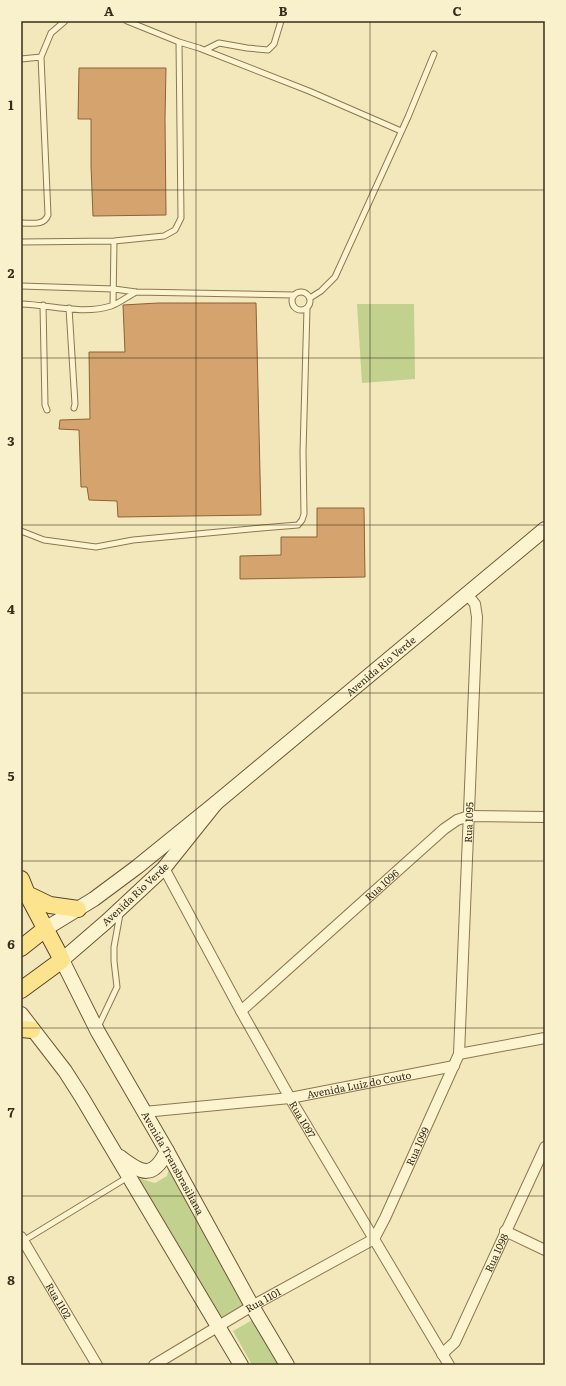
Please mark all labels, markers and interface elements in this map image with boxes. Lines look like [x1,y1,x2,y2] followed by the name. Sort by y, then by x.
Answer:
[104,1,114,20] text: A
[279,1,288,20] text: B
[452,1,462,20] text: C
[8,95,14,114] text: 1
[8,263,15,282] text: 2
[7,431,15,450] text: 3
[7,599,15,618] text: 4
[342,632,418,699] street label: Avenida Rio Verde
[7,766,15,785] text: 5
[460,802,476,843] street label: Rua 1095
[98,859,171,929] street label: Avenida Rio Verde
[361,865,402,904] street label: Rua 1096
[7,934,15,953] text: 6
[305,1066,413,1102] street label: Avenida Luiz do Couto
[286,1098,320,1140] street label: Rua 1097
[7,1102,15,1121] text: 7
[138,1108,209,1218] street label: Avenida Transbrasiliana
[402,1124,432,1168] street label: Rua 1099
[480,1230,511,1274] street label: Rua 1098
[7,1270,15,1289] text: 8
[43,1280,76,1321] street label: Rua 1102
[242,1284,283,1315] street label: Rua 1101

